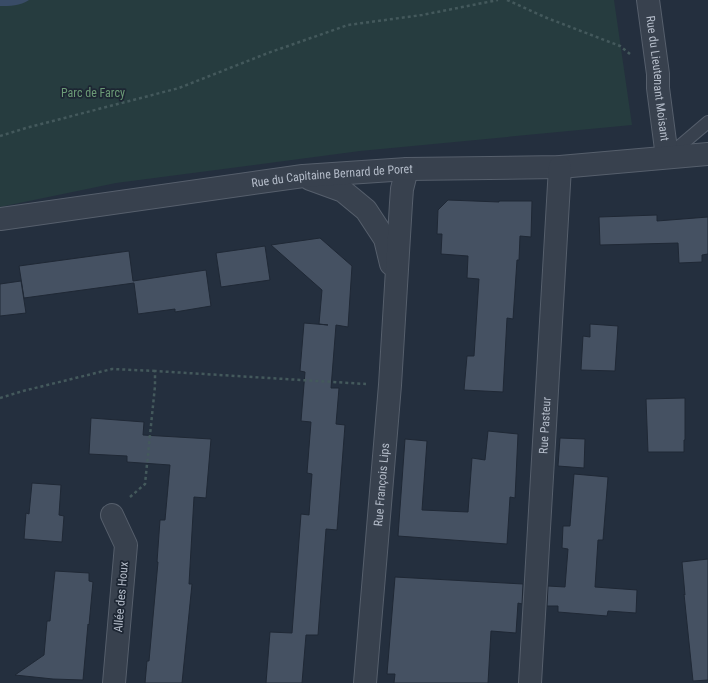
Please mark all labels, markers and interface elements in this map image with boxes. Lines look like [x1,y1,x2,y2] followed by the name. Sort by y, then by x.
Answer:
[643,15,672,142] street label: Rue du Lieutenant Moisant
[61,86,125,100] park label: Parc de Farcy
[250,162,413,190] street label: Rue du Capitaine Bernard de Poret
[536,396,554,454] street label: Rue Pasteur
[371,442,392,527] street label: Rue François Lips
[111,561,131,633] street label: Allée des Houx

